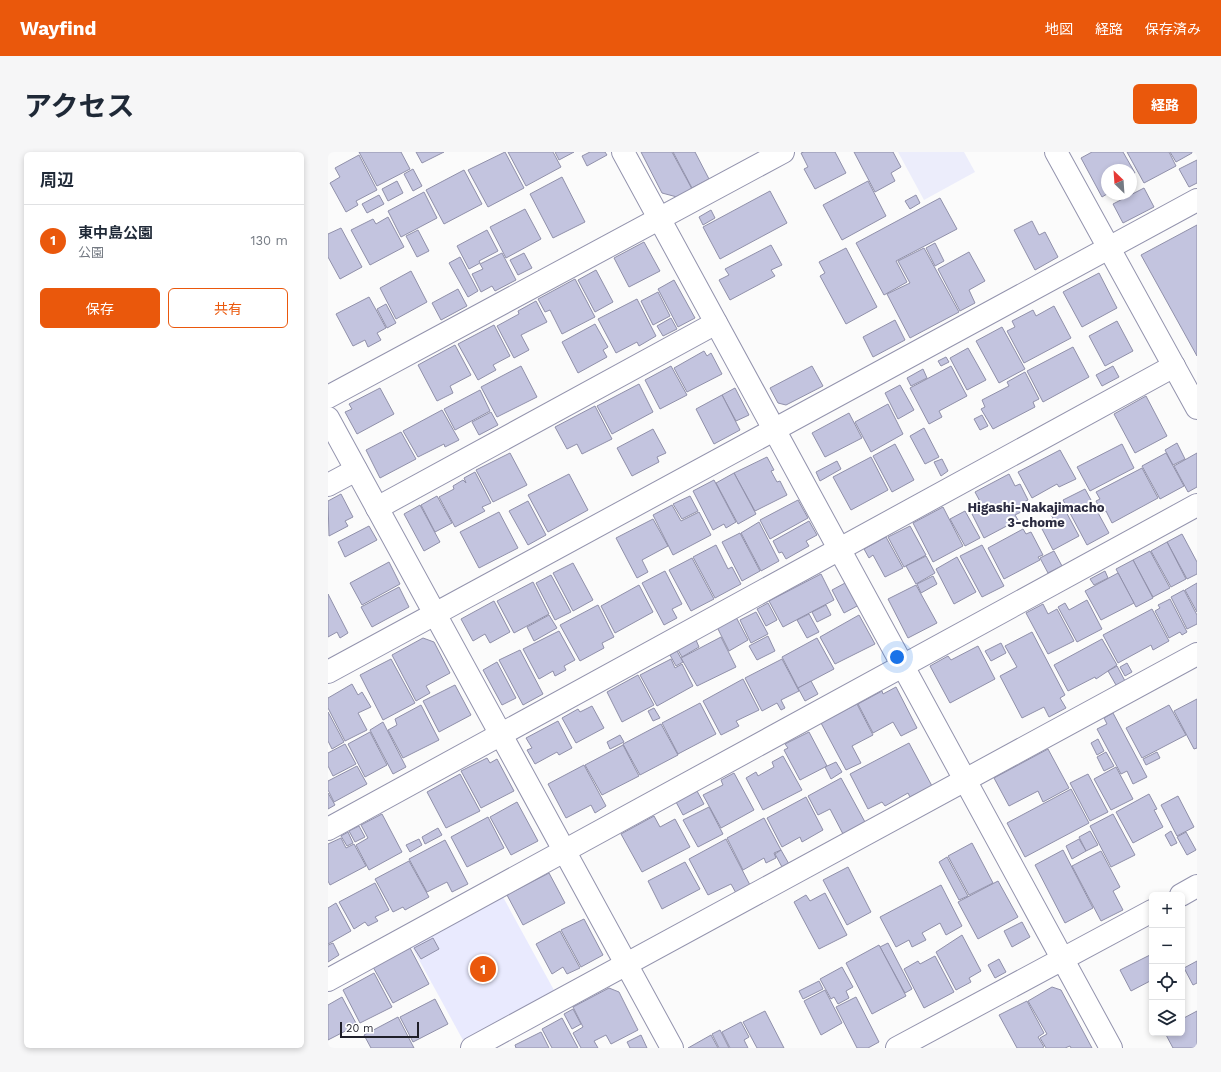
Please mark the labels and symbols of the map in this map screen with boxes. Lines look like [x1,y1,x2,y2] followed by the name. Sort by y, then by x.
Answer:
[1101,164,1137,200] north arrow
[967,500,1105,530] district label: Higashi-Nakajimacho 3-chome
[887,647,907,667] your location
[470,954,496,984] pin: 1
[340,1020,419,1039] scale bar

